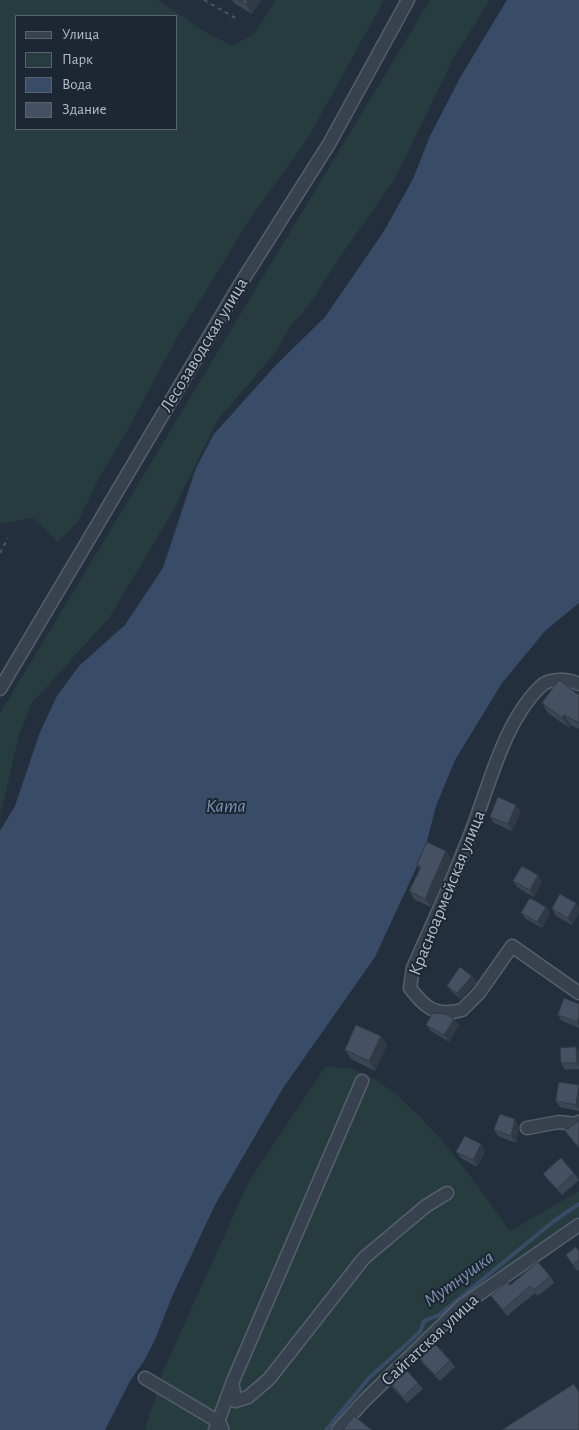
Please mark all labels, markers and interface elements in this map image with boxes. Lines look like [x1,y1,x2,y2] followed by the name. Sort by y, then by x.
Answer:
[15,15,178,130] legend
[62,27,99,42] text: Улица
[62,52,93,67] text: Парк
[62,77,92,92] text: Вода
[62,102,107,117] text: Здание
[155,274,253,416] street label: Лесозаводская улица
[206,795,246,817] water label: Kama
[404,807,490,979] street label: Красноармейская улица
[420,1246,498,1312] water label: Мутнушка
[377,1289,483,1391] street label: Сайгатская улица

